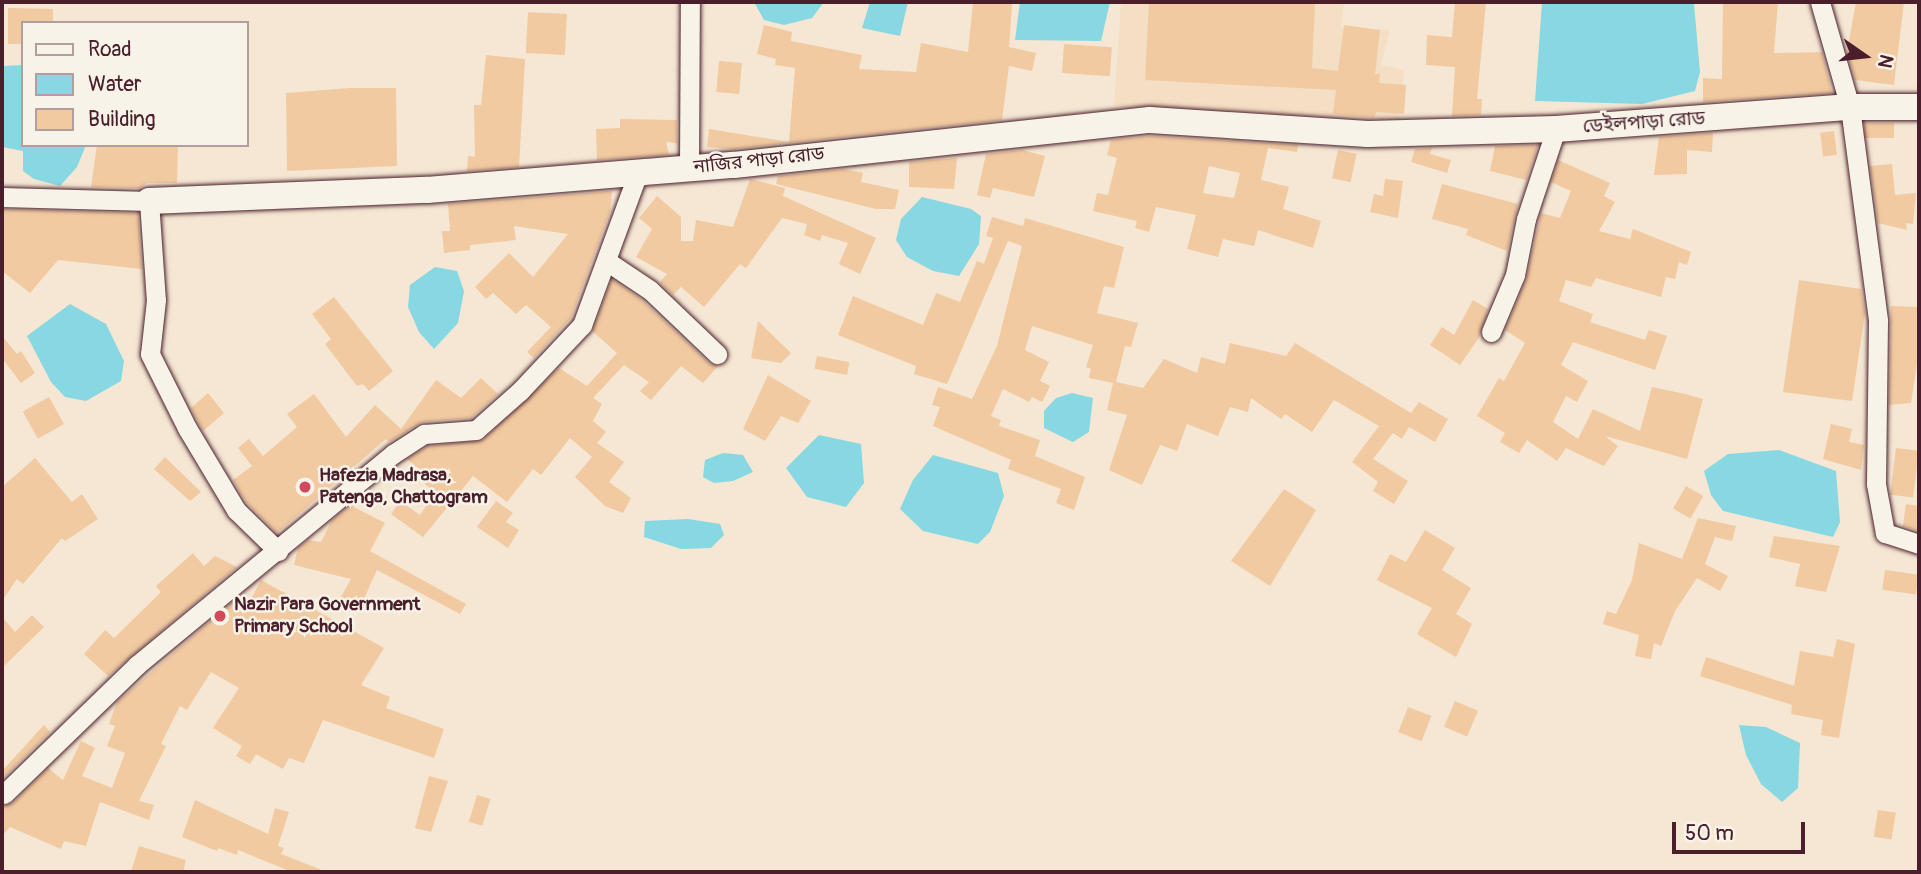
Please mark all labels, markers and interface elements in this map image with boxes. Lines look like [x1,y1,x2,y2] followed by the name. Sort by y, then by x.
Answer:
[21,21,248,147] legend
[1830,21,1900,91] north arrow
[88,36,132,63] text: Road
[1872,52,1899,70] text: N
[88,71,141,98] text: Water
[88,106,155,133] text: Building
[1582,107,1706,139] street label: ডেইলপাড়া রোড
[692,143,826,179] street label: নাজির পাড়া রোড
[319,465,488,509] place label: Hafezia Madrasa, Patenga, Chattogram
[297,479,313,495] marker: Hafezia Madrasa, Patenga, Chattogram
[234,594,421,638] place label: Nazir Para Government Primary School
[212,608,228,624] marker: Nazir Para Government Primary School
[1676,808,1809,852] scale bar
[1685,820,1734,847] text: 50 m

